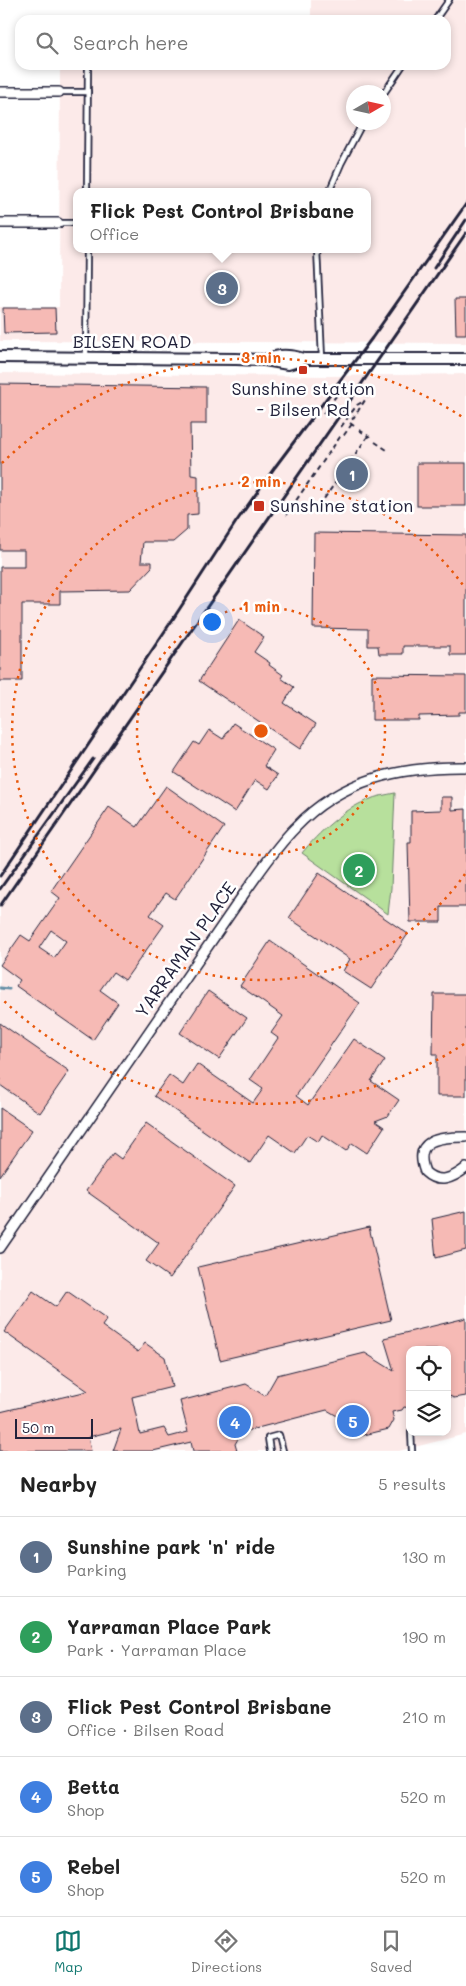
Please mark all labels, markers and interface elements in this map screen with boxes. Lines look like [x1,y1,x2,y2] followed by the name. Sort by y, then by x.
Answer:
[15,15,451,70] search box
[33,29,61,57] icon: search
[73,30,189,55] text: Search here
[346,85,391,130] north arrow
[73,188,371,253] popup
[90,198,354,223] text: Flick Pest Control Brisbane
[90,223,139,244] text: Office
[206,269,238,307] pin: 3
[73,329,191,353] street label: BILSEN ROAD
[241,347,281,367] text: 3 min
[297,364,309,376] marker: Sunshine station - Bilsen Rd
[231,376,375,421] place label: Sunshine station - Bilsen Rd
[336,455,368,493] pin: 1
[241,471,281,491] text: 2 min
[270,493,413,517] place label: Sunshine station
[252,499,266,513] marker: Sunshine station
[242,596,280,616] text: 1 min
[199,609,225,635] your location
[252,722,270,740] centre of rings
[343,851,375,889] pin: 2
[129,877,241,1022] street label: YARRAMAN PLACE
[406,1346,451,1436] map controls
[406,1346,451,1391] button: locate
[406,1391,451,1436] button: layers
[337,1402,369,1440] pin: 5
[219,1403,251,1441] pin: 4
[15,1416,92,1439] scale bar
[22,1418,54,1437] text: 50 m
[20,1470,97,1497] text: Nearby
[378,1473,446,1494] text: 5 results
[67,1534,275,1559] text: Sunshine park 'n' ride
[32,1546,40,1567] text: 1
[402,1546,446,1567] text: 130 m
[67,1559,126,1580] text: Parking
[67,1614,271,1639] text: Yarraman Place Park
[32,1626,40,1647] text: 2
[402,1626,446,1647] text: 190 m
[67,1639,247,1660] text: Park · Yarraman Place
[67,1694,331,1719] text: Flick Pest Control Brisbane
[31,1706,41,1727] text: 3
[402,1706,446,1727] text: 210 m
[67,1719,224,1740] text: Office · Bilsen Road
[67,1774,120,1799] text: Betta
[31,1786,41,1807] text: 4
[400,1786,446,1807] text: 520 m
[67,1799,104,1820] text: Shop
[67,1854,120,1879] text: Rebel
[31,1866,41,1887] text: 5
[400,1866,446,1887] text: 520 m
[67,1879,104,1900] text: Shop
[54,1927,83,1976] tab: Map
[191,1927,262,1976] tab: Directions
[370,1927,412,1976] tab: Saved

